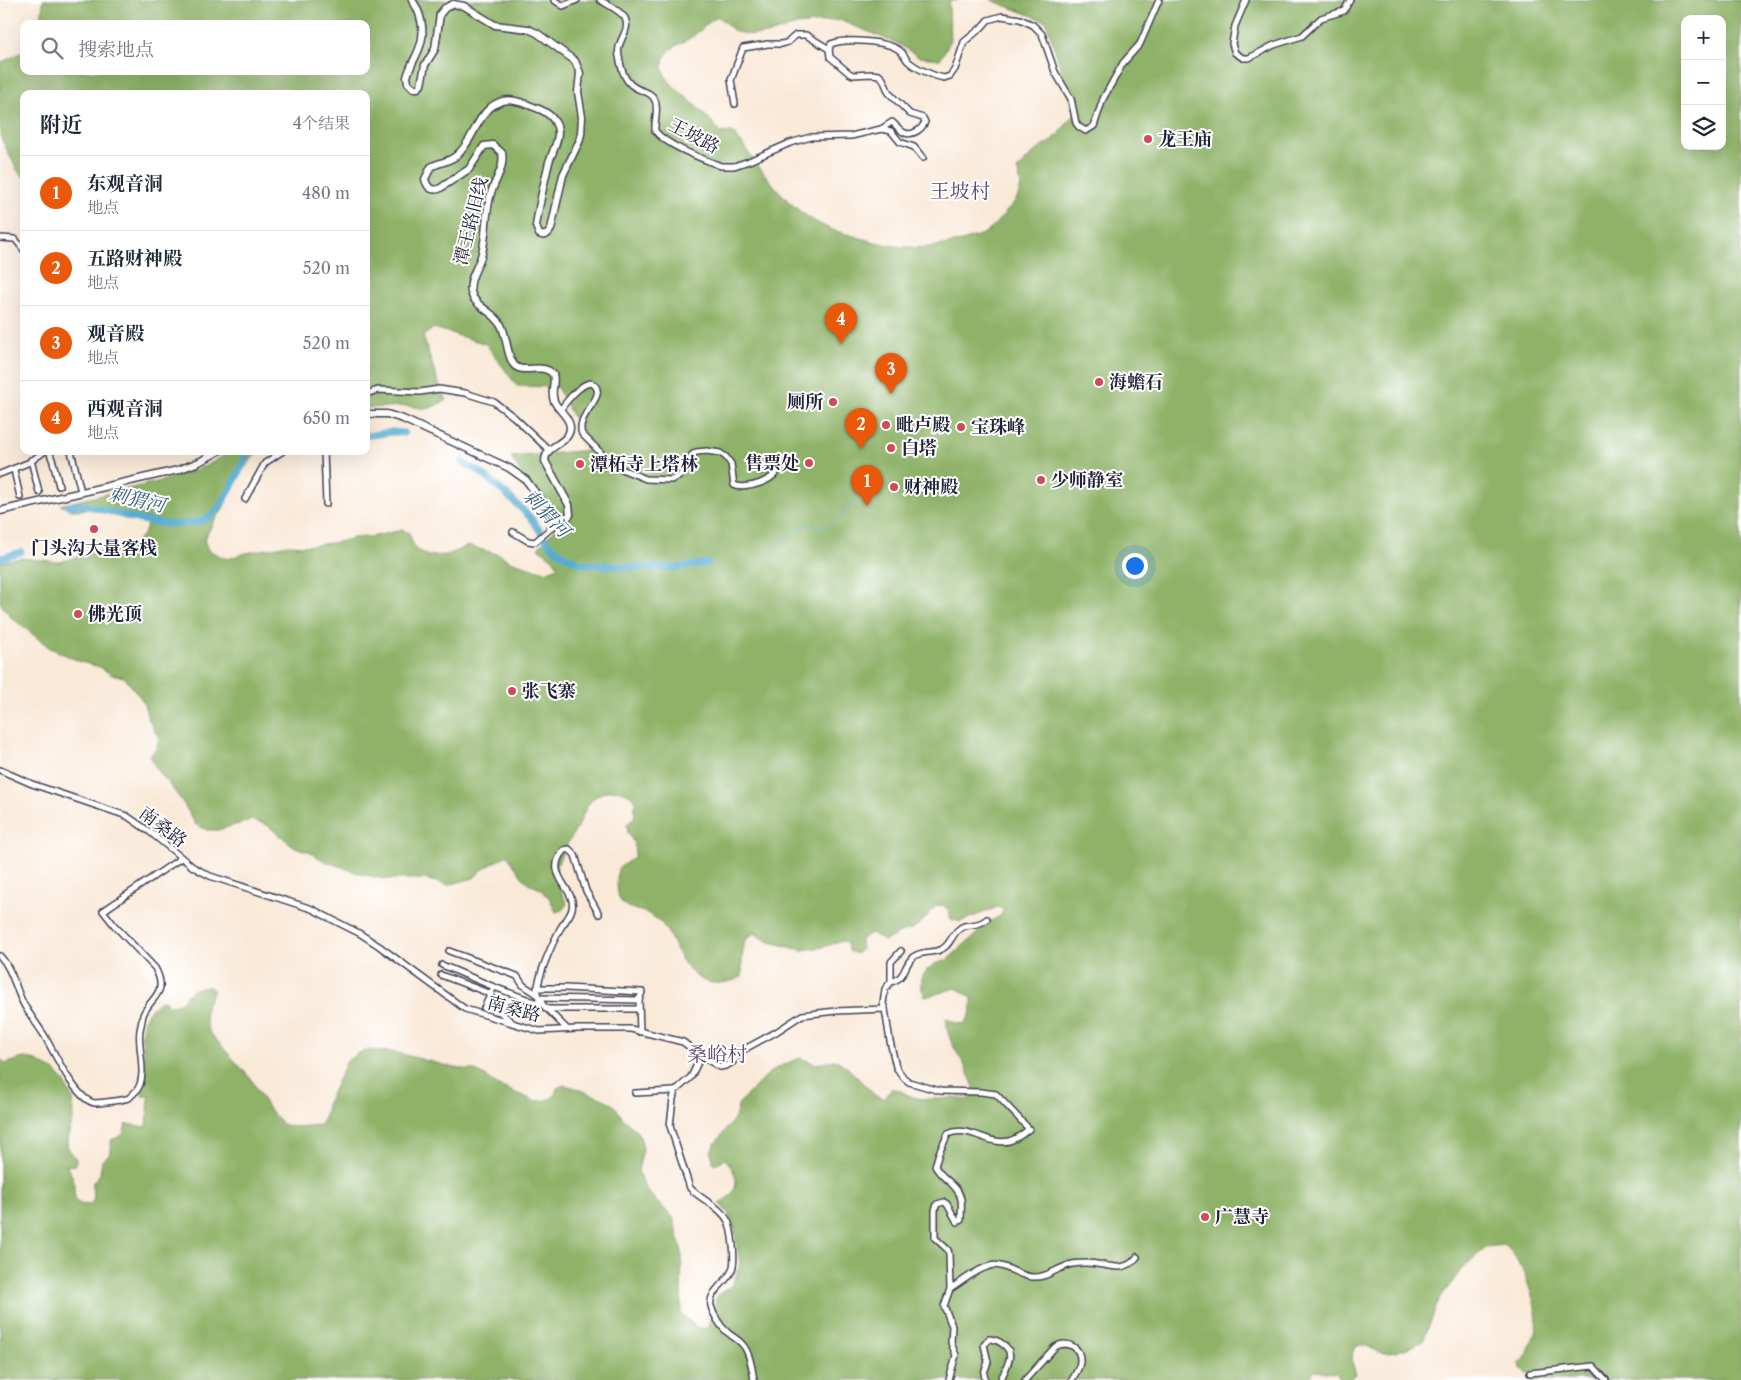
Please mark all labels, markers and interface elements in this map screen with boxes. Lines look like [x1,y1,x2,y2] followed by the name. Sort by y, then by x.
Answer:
[1681,15,1726,150] map controls
[1681,15,1726,60] button: +
[20,20,370,75] search box
[38,34,66,62] icon: search
[78,38,154,61] text: 搜索地点
[1681,60,1726,105] button: −
[1681,105,1726,150] button: layers
[40,112,82,137] text: 附近
[293,113,350,133] text: 4个结果
[665,114,723,158] street label: 王坡路
[1158,128,1212,150] place label: 龙王庙
[1142,133,1154,145] marker: 龙王庙
[87,172,163,195] text: 东观音洞
[449,175,493,267] street label: 潭王路旧线
[930,179,990,203] district label: 王坡村
[52,183,60,203] text: 1
[302,183,350,203] text: 480 m
[87,197,119,217] text: 地点
[87,247,182,270] text: 五路财神殿
[51,258,61,278] text: 2
[303,258,350,278] text: 520 m
[87,272,119,292] text: 地点
[825,303,857,344] pin: 4
[87,322,144,345] text: 观音殿
[51,333,61,353] text: 3
[303,333,350,353] text: 520 m
[87,347,119,367] text: 地点
[875,353,907,394] pin: 3
[1109,371,1163,393] place label: 海蟾石
[1093,376,1105,388] marker: 海蟾石
[787,391,824,413] place label: 厕所
[827,396,839,408] marker: 厕所
[87,397,163,420] text: 西观音洞
[51,408,61,428] text: 4
[303,408,350,428] text: 650 m
[845,408,877,449] pin: 2
[896,414,950,436] place label: 毗卢殿
[971,416,1025,438] place label: 宝珠峰
[880,419,892,431] marker: 毗卢殿
[955,421,967,433] marker: 宝珠峰
[87,422,119,442] text: 地点
[901,437,937,459] place label: 白塔
[885,442,897,454] marker: 白塔
[745,452,799,474] place label: 售票处
[590,453,698,475] place label: 潭柘寺上塔林
[803,457,815,469] marker: 售票处
[574,458,586,470] marker: 潭柘寺上塔林
[851,465,883,506] pin: 1
[1051,469,1123,491] place label: 少师静室
[1035,474,1047,486] marker: 少师静室
[904,476,958,498] place label: 财神殿
[888,481,900,493] marker: 财神殿
[107,482,170,518] water label: 刺猬河
[519,485,577,544] water label: 刺猬河
[88,523,100,535] marker: 门头沟大量客栈
[31,537,157,559] place label: 门头沟大量客栈
[1122,553,1148,579] your location
[88,603,142,625] place label: 佛光顶
[72,608,84,620] marker: 佛光顶
[522,680,576,702] place label: 张飞寨
[506,685,518,697] marker: 张飞寨
[135,802,191,852] street label: 南桑路
[485,991,543,1027] street label: 南桑路
[687,1042,747,1066] district label: 桑峪村
[1215,1206,1269,1228] place label: 广慧寺
[1199,1211,1211,1223] marker: 广慧寺

